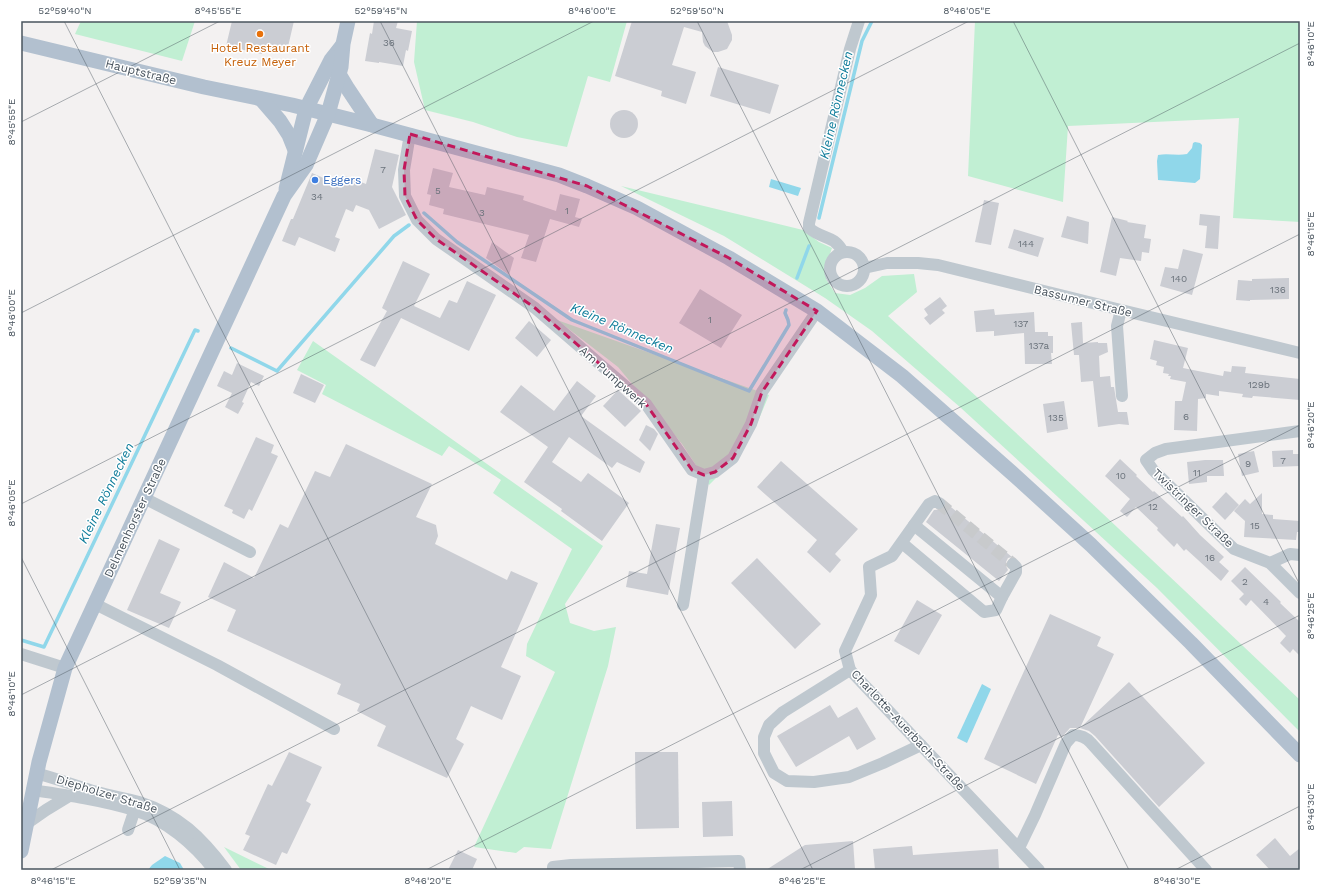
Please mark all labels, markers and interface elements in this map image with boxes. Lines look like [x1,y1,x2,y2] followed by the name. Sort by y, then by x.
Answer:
[38,5,92,16] text: 52°59'40"N
[195,5,241,16] text: 8°45'55"E
[355,5,407,16] text: 52°59'45"N
[568,5,616,16] text: 8°46'00"E
[670,5,724,16] text: 52°59'50"N
[943,5,991,16] text: 8°46'05"E
[1305,21,1316,67] text: 8°46'10"E
[255,29,265,39] marker: Hotel Restaurant Kreuz Meyer
[383,37,395,48] house number: 36
[210,41,310,69] place label: Hotel Restaurant Kreuz Meyer
[816,49,856,160] water label: Kleine Rönnecken
[104,56,178,88] street label: Hauptstraße
[6,99,17,145] text: 8°45'55"E
[380,164,386,175] house number: 7
[323,173,361,187] place label: Eggers
[310,175,320,185] marker: Eggers
[435,185,441,196] house number: 5
[311,191,323,202] house number: 34
[565,205,569,216] house number: 1
[479,207,485,218] house number: 3
[1305,211,1316,257] text: 8°46'15"E
[1018,238,1034,249] house number: 144
[1171,273,1187,284] house number: 140
[1033,282,1133,320] street label: Bassumer Straße
[1270,284,1286,295] house number: 136
[6,289,17,337] text: 8°46'00"E
[568,300,676,356] water label: Kleine Rönnecken
[708,314,712,325] house number: 1
[1014,318,1029,329] house number: 137
[1029,340,1049,351] house number: 137a
[577,343,650,411] street label: Am Pumpwerk
[1248,379,1270,390] house number: 129b
[1305,401,1316,449] text: 8°46'20"E
[1183,411,1189,422] house number: 6
[1048,412,1064,423] house number: 135
[75,440,137,546] water label: Kleine Rönnecken
[1280,455,1286,466] house number: 7
[101,456,169,580] street label: Delmenhorster Straße
[1245,458,1251,469] house number: 9
[1150,466,1236,550] street label: Twistringer Straße
[1193,467,1201,478] house number: 11
[1116,470,1126,481] house number: 10
[6,479,17,527] text: 8°46'05"E
[1148,501,1158,512] house number: 12
[1250,520,1260,531] house number: 15
[1205,552,1215,563] house number: 16
[1242,576,1248,587] house number: 2
[1305,592,1316,640] text: 8°46'25"E
[1263,596,1269,607] house number: 4
[848,667,968,793] street label: Charlotte-Auerbach-Straße
[6,671,17,717] text: 8°46'10"E
[55,772,159,816] street label: Diepholzer Straße
[1305,783,1316,831] text: 8°46'30"E
[30,875,76,886] text: 8°46'15"E
[153,875,207,886] text: 52°59'35"N
[404,875,452,886] text: 8°46'20"E
[778,875,826,886] text: 8°46'25"E
[1153,875,1201,886] text: 8°46'30"E

